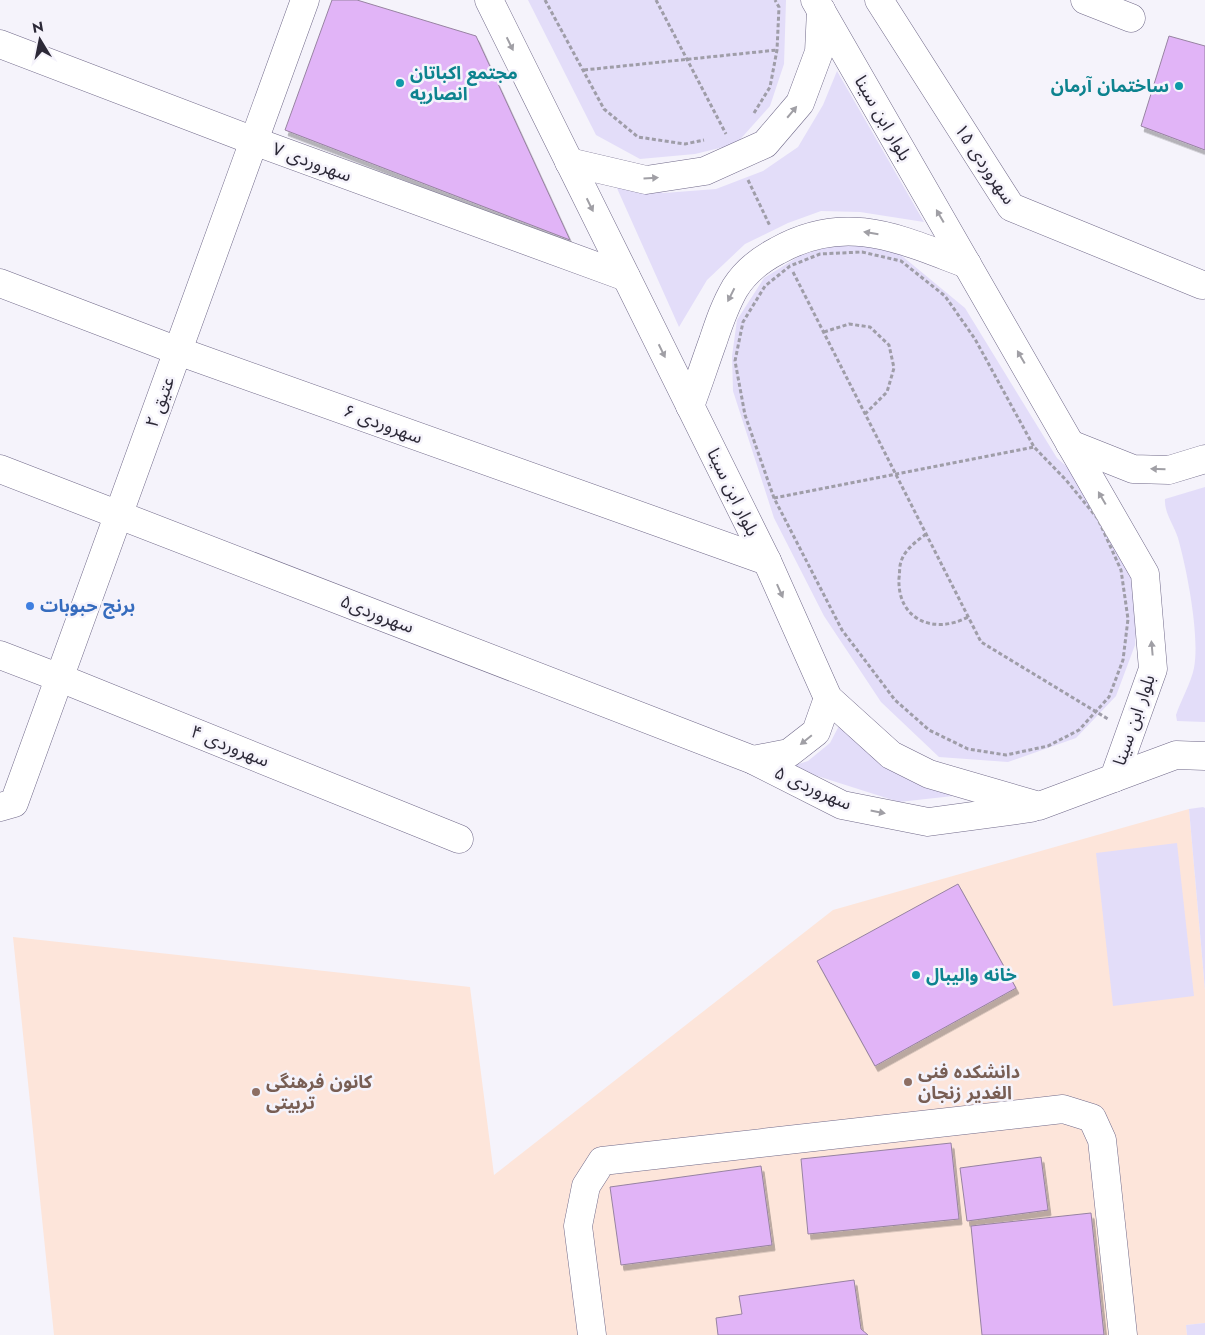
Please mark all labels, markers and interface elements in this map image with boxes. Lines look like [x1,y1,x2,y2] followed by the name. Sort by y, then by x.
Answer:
[15,15,65,65] north arrow
[31,16,45,38] text: N
[506,36,514,51] one-way arrow
[410,60,518,107] place label: مجتمع اکباتان انصاریه
[848,70,918,166] street label: بلوار ابن سینا
[1051,73,1169,99] place label: ساختمان آرمان
[394,77,406,89] marker: مجتمع اکباتان انصاریه
[1173,80,1185,92] marker: ساختمان آرمان
[786,107,798,119] one-way arrow
[948,118,1022,210] street label: سهروردی ۱۵
[269,136,355,188] street label: سهروردی ۷
[643,174,659,182] one-way arrow
[586,198,594,212] one-way arrow
[935,210,944,223] one-way arrow
[862,228,878,236] one-way arrow
[727,288,735,302] one-way arrow
[658,343,666,358] one-way arrow
[1016,350,1025,364] one-way arrow
[139,373,181,431] street label: عتیق ۲
[340,398,426,450] street label: سهروردی ۶
[701,444,765,540] street label: بلوار ابن سینا
[1150,465,1166,473] one-way arrow
[1097,491,1106,505] one-way arrow
[777,584,785,598] one-way arrow
[336,588,418,640] street label: سهروردی۵
[40,593,135,619] place label: برنج حبوبات
[24,600,36,612] marker: برنج حبوبات
[1147,640,1155,656] one-way arrow
[1106,671,1162,769] street label: بلوار ابن سینا
[187,719,273,773] street label: سهروردی ۴
[800,734,813,745] one-way arrow
[770,759,856,817] street label: سهروردی ۵
[870,808,885,816] one-way arrow
[926,962,1017,988] place label: خانه والیبال
[910,969,922,981] marker: خانه والیبال
[918,1059,1020,1106] place label: دانشکده فنی الغدیر زنجان
[266,1069,373,1116] place label: کانون فرهنگی تربیتی
[902,1076,914,1088] marker: دانشکده فنی الغدیر زنجان
[250,1086,262,1098] marker: کانون فرهنگی تربیتی

